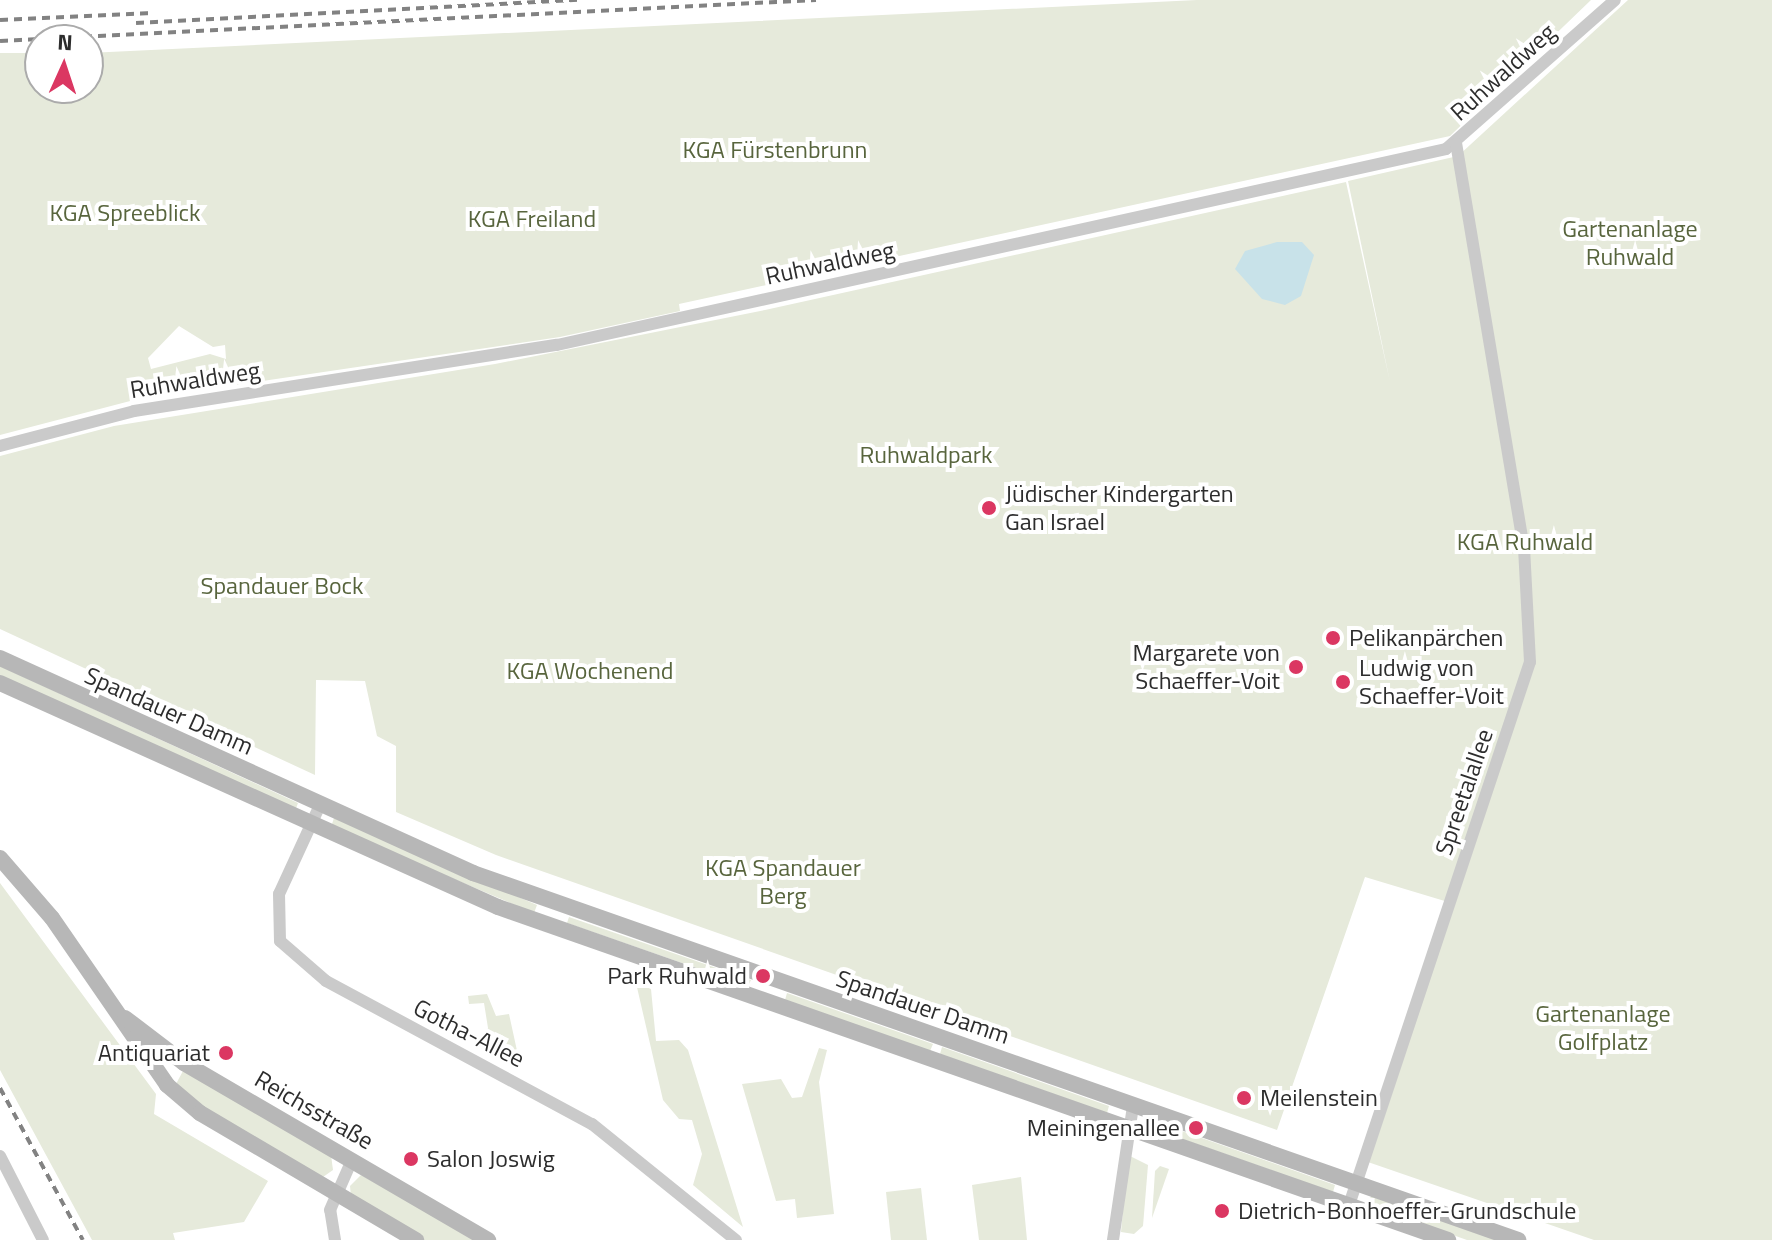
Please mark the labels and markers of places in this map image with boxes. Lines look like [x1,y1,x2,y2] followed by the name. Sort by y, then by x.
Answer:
[1005,480,1234,536] place label: Jüdischer Kindergarten Gan Israel
[980,499,998,517] marker: Jüdischer Kindergarten Gan Israel
[1349,624,1503,652] place label: Pelikanpärchen
[1324,629,1342,647] marker: Pelikanpärchen
[1132,639,1280,695] place label: Margarete von Schaeffer-Voit
[1359,654,1504,710] place label: Ludwig von Schaeffer-Voit
[1287,658,1305,676] marker: Margarete von Schaeffer-Voit
[1334,673,1352,691] marker: Ludwig von Schaeffer-Voit
[607,962,747,990] place label: Park Ruhwald
[754,967,772,985] marker: Park Ruhwald
[98,1039,210,1067] place label: Antiquariat
[217,1044,235,1062] marker: Antiquariat
[1260,1084,1378,1112] place label: Meilenstein
[1235,1089,1253,1107] marker: Meilenstein
[1027,1114,1180,1142] place label: Meiningenallee
[1187,1119,1205,1137] marker: Meiningenallee
[427,1145,555,1173] place label: Salon Joswig
[402,1150,420,1168] marker: Salon Joswig
[1238,1197,1576,1225] place label: Dietrich-Bonhoeffer-Grundschule
[1213,1202,1231,1220] marker: Dietrich-Bonhoeffer-Grundschule

